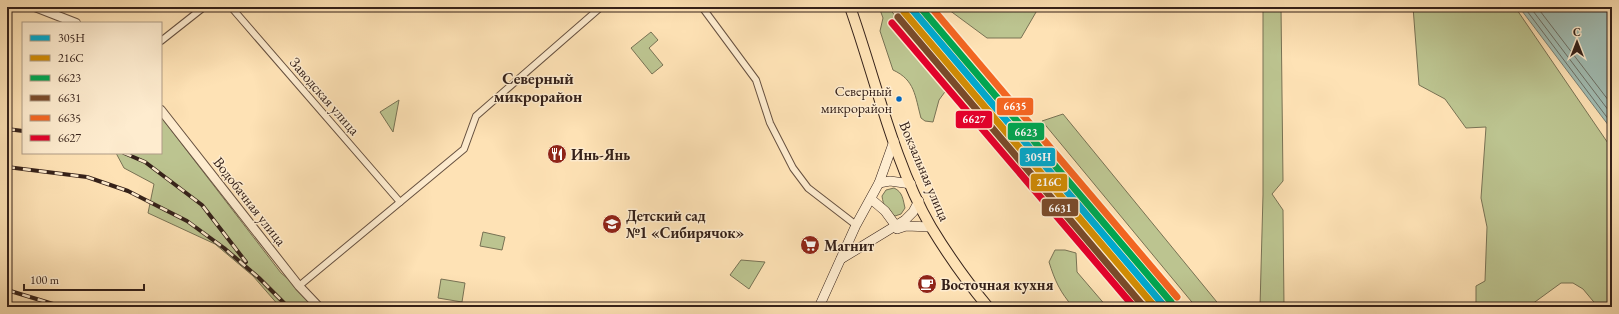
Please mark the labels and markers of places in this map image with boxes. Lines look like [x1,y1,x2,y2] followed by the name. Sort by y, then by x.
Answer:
[821,82,893,117] place label: Северный микрорайон
[894,94,904,104] marker: Северный микрорайон
[546,143,568,165] restaurant icon: Инь-Янь
[571,145,630,164] place label: Инь-Янь
[626,206,745,242] place label: Детский сад №1 «Сибирячок»
[601,213,623,235] school or university icon: Детский сад №1 «Сибирячок»
[799,234,821,256] supermarket icon: Магнит
[824,236,874,255] place label: Магнит
[916,273,938,295] cafe icon: Восточная кухня
[941,275,1053,294] place label: Восточная кухня

